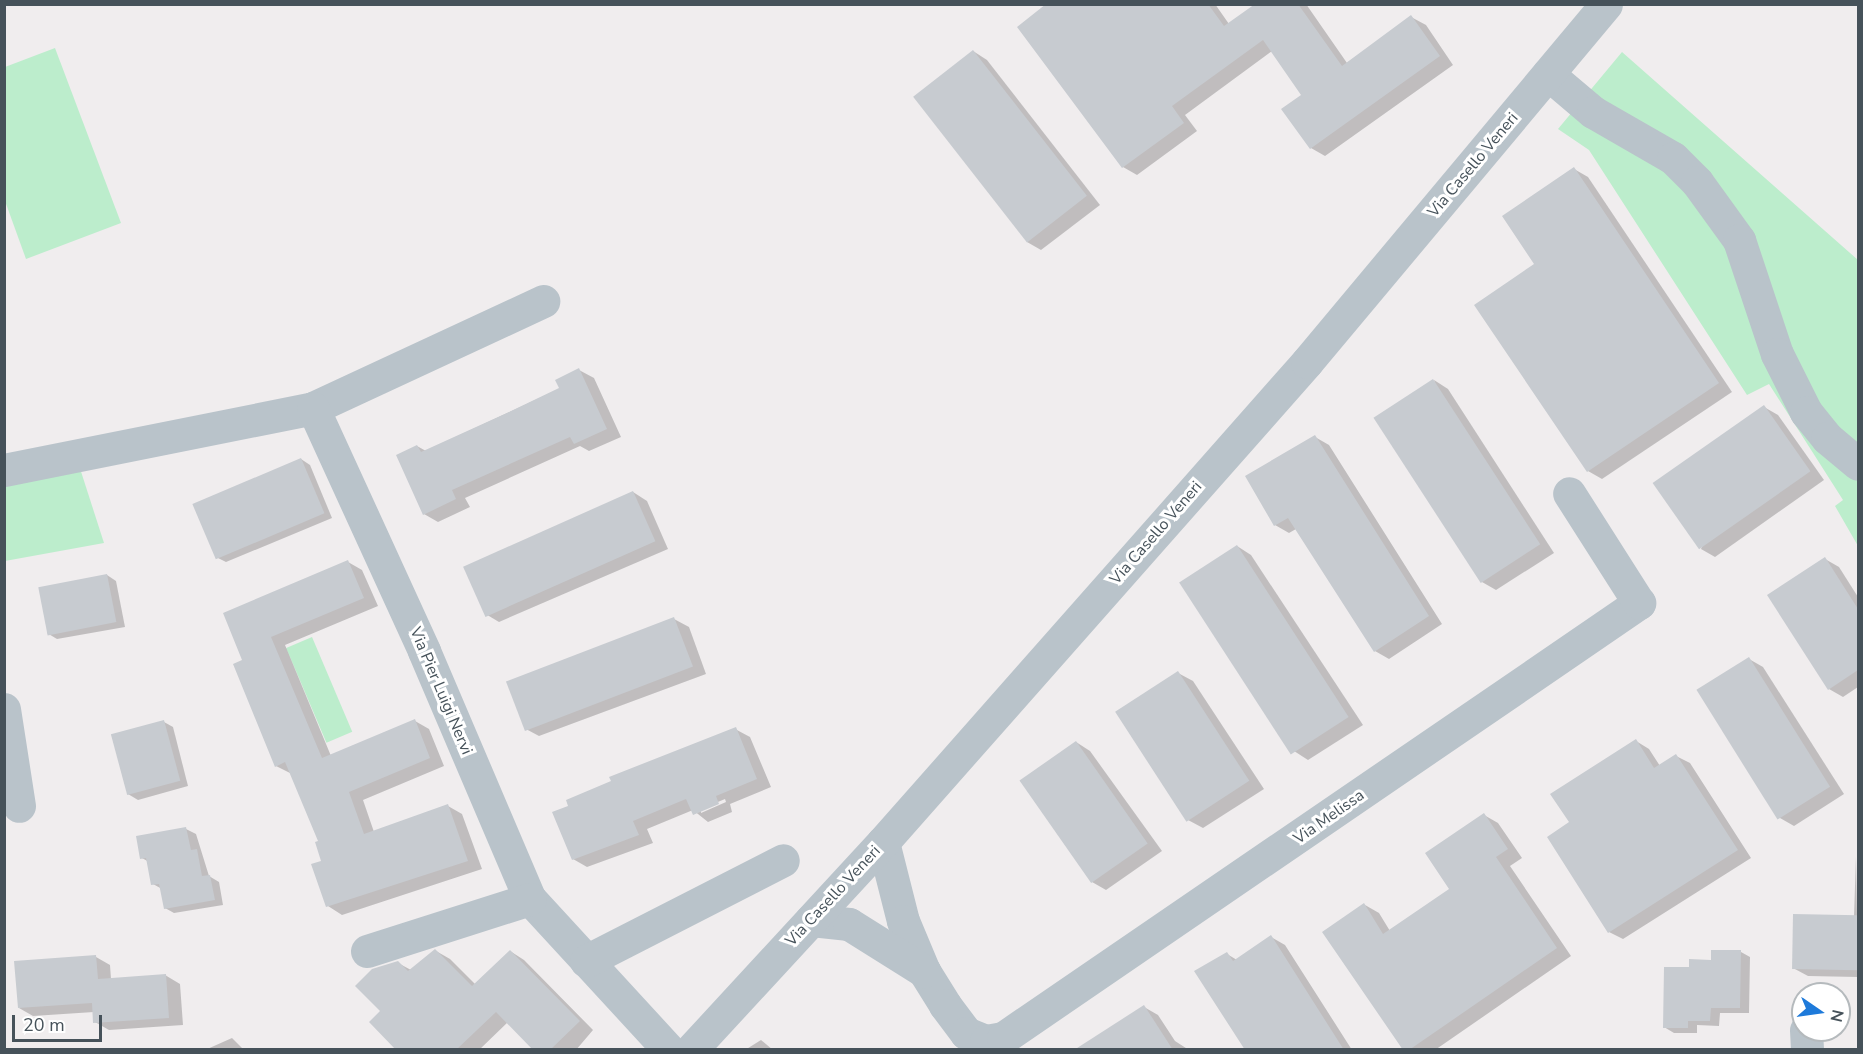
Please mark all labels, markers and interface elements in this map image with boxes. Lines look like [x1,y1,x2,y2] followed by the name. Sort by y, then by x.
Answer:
[1424,109,1522,221] street label: Via Casello Veneri
[1106,477,1206,589] street label: Via Casello Veneri
[406,624,476,758] street label: Via Pier Luigi Nervi
[1290,786,1368,848] street label: Via Melissa
[781,842,885,950] street label: Via Casello Veneri
[1791,982,1851,1042] north arrow
[15,1003,105,1041] scale bar
[1825,1007,1849,1024] text: N
[23,1013,65,1037] text: 20 m

